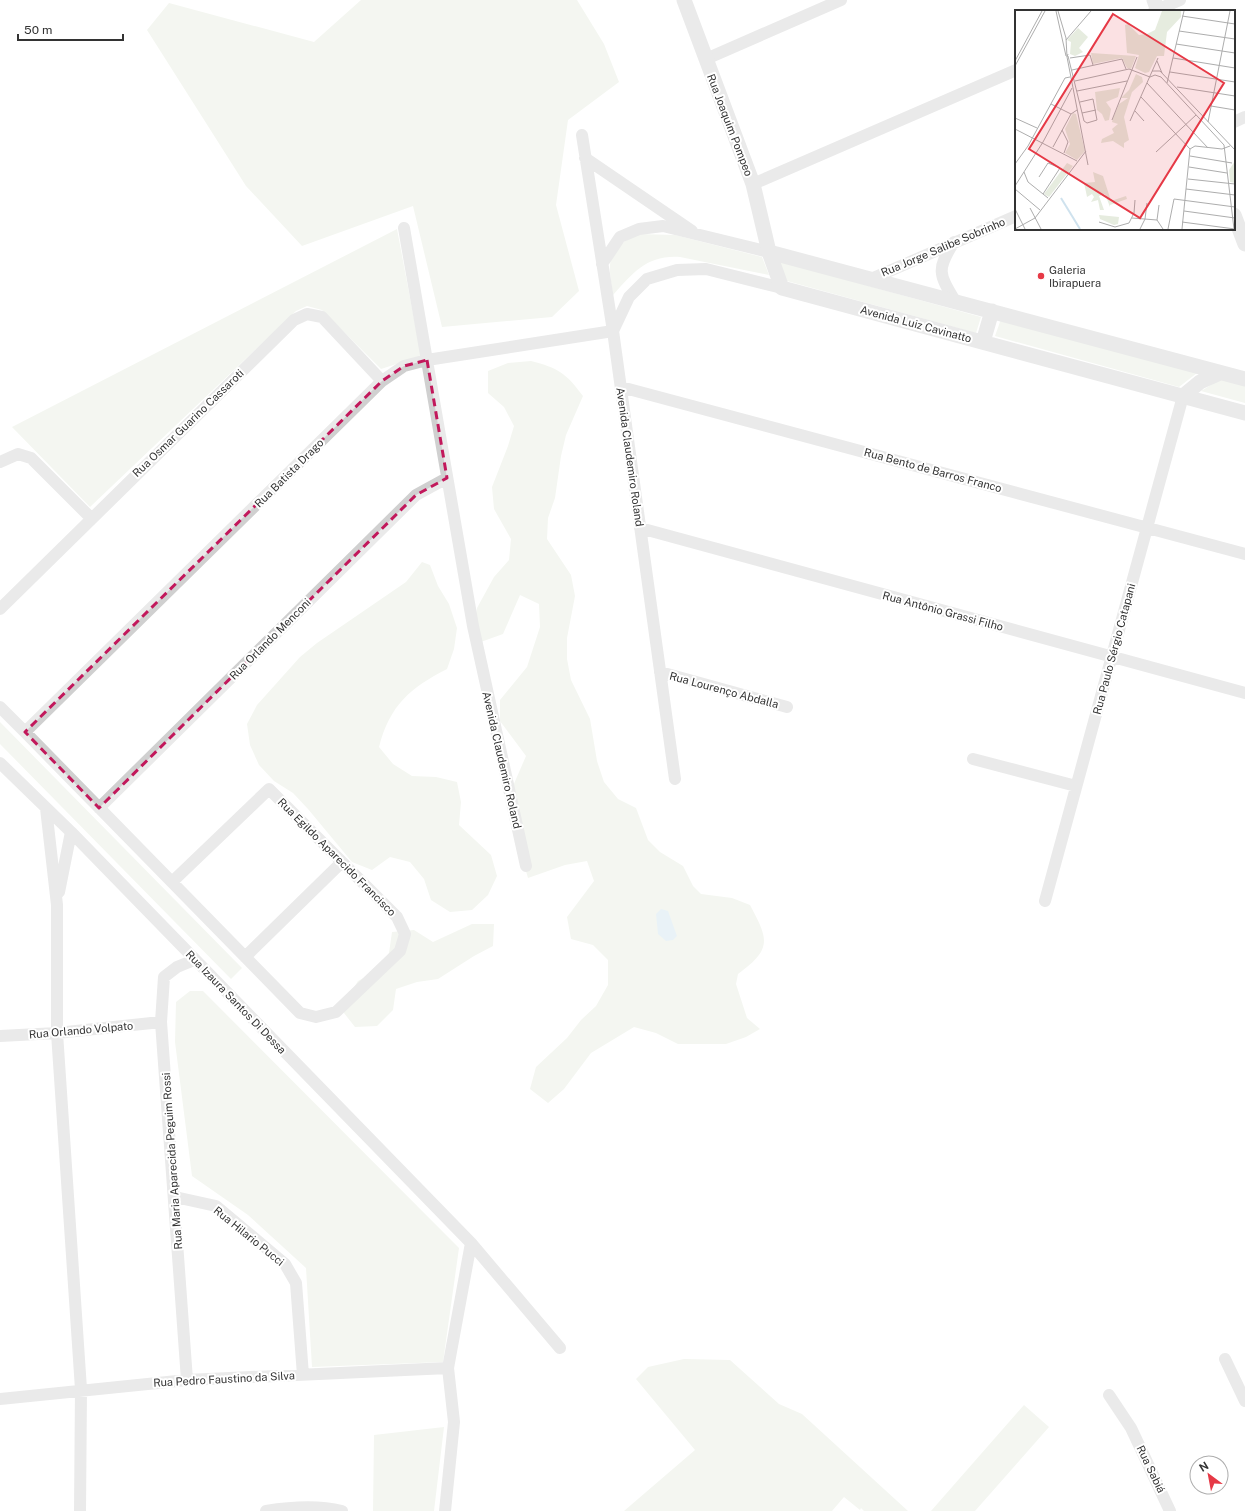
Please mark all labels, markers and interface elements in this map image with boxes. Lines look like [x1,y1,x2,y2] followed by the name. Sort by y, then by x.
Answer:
[1015,10,1235,230] inset map
[18,16,123,42] scale bar
[24,23,52,37] text: 50 m
[705,72,755,178] street label: Rua Joaquim Pompeo
[879,215,1007,279] street label: Rua Jorge Salibe Sobrinho
[1049,264,1101,289] place label: Galeria Ibirapuera
[1036,271,1046,281] marker: Galeria Ibirapuera
[859,303,973,345] street label: Avenida Luiz Cavinatto
[130,367,246,479] street label: Rua Osmar Guarino Cassaroti
[614,387,646,527] street label: Avenida Claudemiro Roland
[252,436,326,510] street label: Rua Batista Drago
[863,446,1003,494] street label: Rua Bento de Barros Franco
[1091,582,1137,716] street label: Rua Paulo Sérgio Catapani
[881,589,1005,633] street label: Rua Antônio Grassi Filho
[227,596,313,682] street label: Rua Orlando Menconi
[668,670,780,711] street label: Rua Lourenço Abdalla
[480,690,524,830] street label: Avenida Claudemiro Roland
[276,796,398,918] street label: Rua Egildo Aparecido Francisco
[184,948,288,1056] street label: Rua Izaura Santos Di Dessa
[28,1019,134,1041] street label: Rua Orlando Volpato
[160,1072,184,1250] street label: Rua Maria Aparecida Peguim Rossi
[211,1204,287,1268] street label: Rua Hilario Pucci
[153,1369,295,1389] street label: Rua Pedro Faustino da Silva
[1134,1443,1168,1495] street label: Rua Sabiá
[1189,1455,1229,1495] north arrow
[1197,1459,1211,1474] text: N

